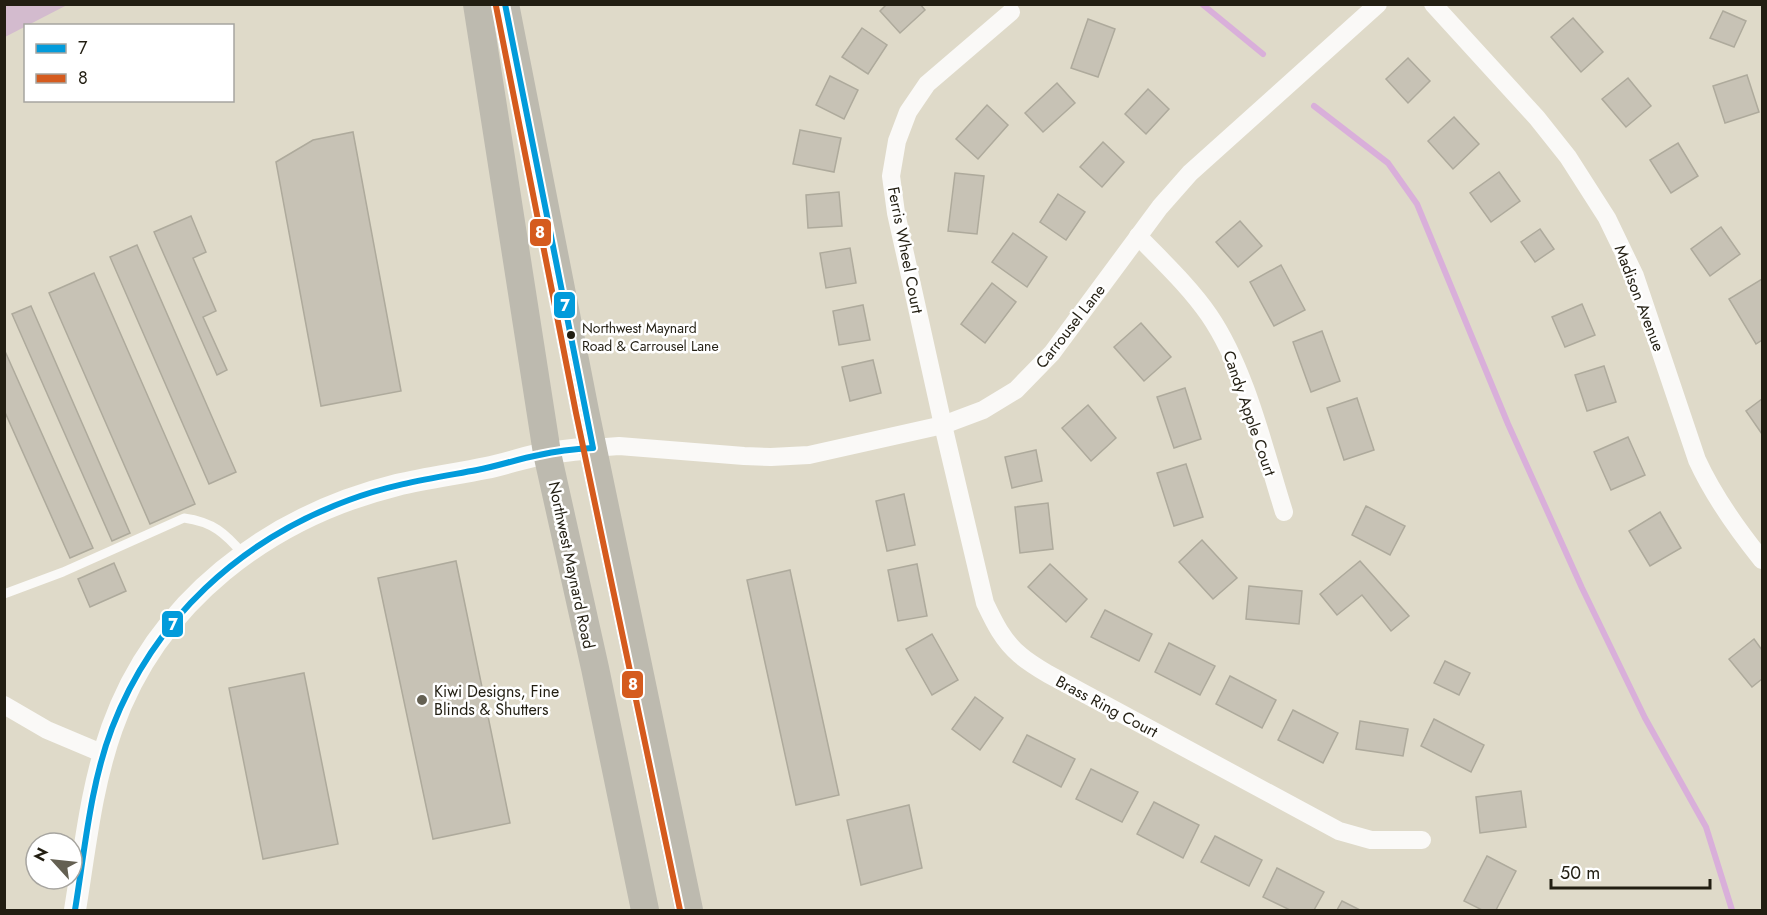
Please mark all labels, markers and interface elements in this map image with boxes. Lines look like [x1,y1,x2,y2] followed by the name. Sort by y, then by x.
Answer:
[24,24,234,102] legend
[78,35,88,61] text: 7
[78,65,88,91] text: 8
[882,185,929,316] street label: Ferris Wheel Court
[529,218,552,247] line badge: 8
[535,221,545,244] text: 8
[1609,242,1670,355] street label: Madison Avenue
[1030,279,1111,373] street label: Carrousel Lane
[553,291,576,319] line badge: 7
[560,294,570,317] text: 7
[582,318,719,356] place label: Northwest Maynard Road & Carrousel Lane
[565,329,577,341] marker: Northwest Maynard Road & Carrousel Lane
[1217,348,1282,479] street label: Candy Apple Court
[543,479,600,651] street label: Northwest Maynard Road
[161,610,184,638] line badge: 7
[168,613,178,636] text: 7
[621,670,644,699] line badge: 8
[1052,670,1162,743] street label: Brass Ring Court
[628,673,638,696] text: 8
[434,680,559,721] place label: Kiwi Designs, Fine Blinds & Shutters
[415,693,429,707] marker: Kiwi Designs, Fine Blinds & Shutters
[24,831,84,891] north arrow
[28,844,54,865] text: N
[1551,852,1710,890] scale bar
[1560,860,1600,886] text: 50 m

